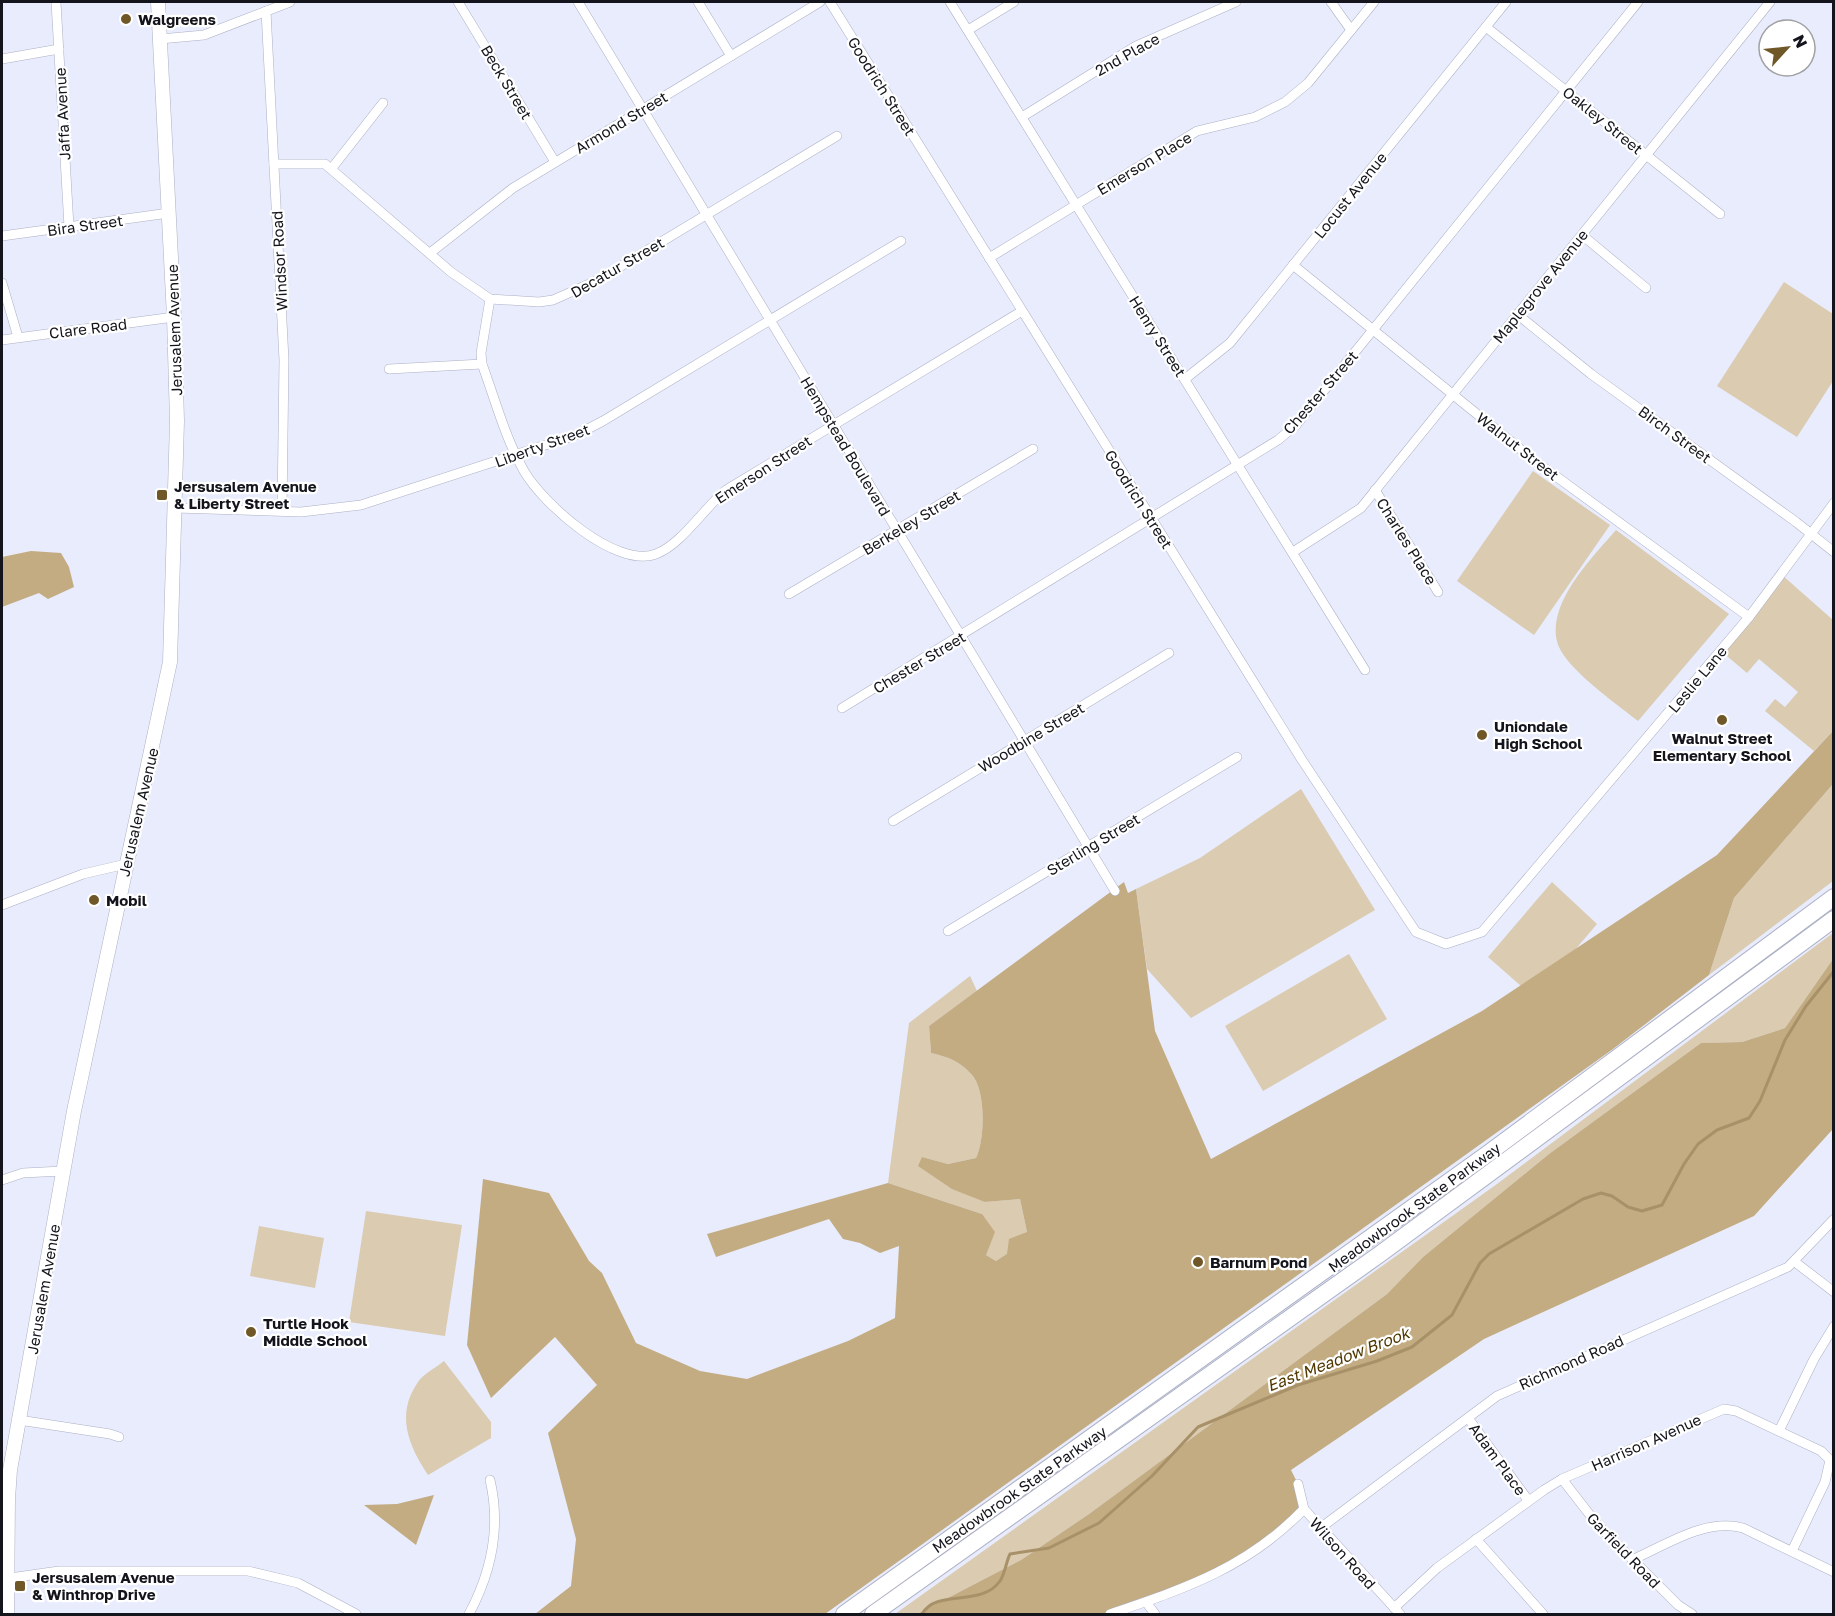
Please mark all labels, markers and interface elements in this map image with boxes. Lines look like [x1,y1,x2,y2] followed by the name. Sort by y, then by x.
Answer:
[138,10,216,28] place label: Walgreens
[119,12,133,26] marker: Walgreens
[1757,18,1817,78] north arrow
[1092,29,1163,79] street label: 2nd Place
[1789,31,1812,51] text: N
[844,33,920,139] street label: Goodrich Street
[478,42,536,122] street label: Beck Street
[51,67,73,161] street label: Jaffa Avenue
[1559,82,1647,158] street label: Oakley Street
[571,87,671,157] street label: Armond Street
[1094,128,1195,198] street label: Emerson Place
[1310,148,1390,242] street label: Locust Avenue
[46,211,124,239] street label: Bira Street
[267,211,291,311] street label: Windsor Road
[1489,225,1592,346] street label: Maplegrove Avenue
[567,233,667,301] street label: Decatur Street
[163,264,185,396] street label: Jerusalem Avenue
[1126,292,1190,380] street label: Henry Street
[48,314,128,342] street label: Clare Road
[1279,347,1361,437] street label: Chester Street
[797,373,895,519] street label: Hempstead Boulevard
[1635,402,1715,466] street label: Birch Street
[1473,408,1563,484] street label: Walnut Street
[492,420,592,470] street label: Liberty Street
[711,431,815,507] street label: Emerson Street
[1101,446,1177,552] street label: Goodrich Street
[174,477,317,512] place label: Jersusalem Avenue & Liberty Street
[859,486,963,558] street label: Berkeley Street
[155,488,169,502] marker: Jersusalem Avenue & Liberty Street
[1373,494,1441,588] street label: Charles Place
[869,627,969,697] street label: Chester Street
[1664,642,1730,716] street label: Leslie Lane
[975,698,1087,776] street label: Woodbine Street
[1715,713,1729,727] marker: Walnut Street Elementary School
[1494,717,1582,752] place label: Uniondale High School
[1475,728,1489,742] marker: Uniondale High School
[1653,729,1791,764] place label: Walnut Street Elementary School
[114,746,162,878] street label: Jerusalem Avenue
[1043,809,1143,879] street label: Sterling Street
[106,891,147,909] place label: Mobil
[87,893,101,907] marker: Mobil
[1324,1138,1504,1276] street label: Meadowbrook State Parkway
[23,1222,63,1355] street label: Jerusalem Avenue
[1210,1253,1307,1271] place label: Barnum Pond
[1191,1255,1205,1269] marker: Barnum Pond
[263,1314,367,1349] place label: Turtle Hook Middle School
[1264,1322,1414,1395] water label: East Meadow Brook
[244,1325,258,1339] marker: Turtle Hook Middle School
[1516,1331,1626,1393] street label: Richmond Road
[1588,1410,1704,1474] street label: Harrison Avenue
[1466,1419,1530,1499] street label: Adam Place
[928,1421,1110,1556] street label: Meadowbrook State Parkway
[1584,1509,1664,1591] street label: Garfield Road
[1306,1514,1380,1592] street label: Wilson Road
[32,1568,175,1603] place label: Jersusalem Avenue & Winthrop Drive
[13,1579,27,1593] marker: Jersusalem Avenue & Winthrop Drive

